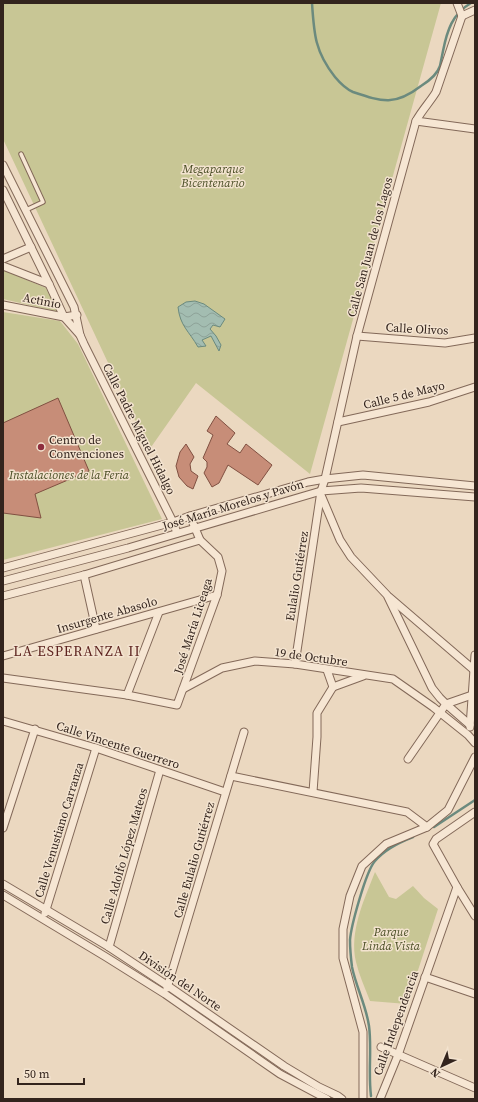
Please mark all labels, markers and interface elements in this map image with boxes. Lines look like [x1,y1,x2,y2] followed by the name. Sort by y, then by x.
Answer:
[180,161,245,191] park label: Megaparque Bicentenario
[344,175,396,319] street label: Calle San Juan de los Lagos
[22,289,63,313] street label: Actinio
[385,319,449,339] street label: Calle Olivos
[99,361,179,498] street label: Calle Padre Miguel Hidalgo
[362,377,447,413] street label: Calle 5 de Mayo
[49,432,124,462] place label: Centro de Convenciones
[36,442,46,452] marker: Centro de Convenciones
[8,467,130,483] park label: Instalaciones de la Feria
[159,476,306,534] street label: José María Morelos y Pavón
[282,529,312,622] street label: Eulalio Gutiérrez
[170,575,216,677] street label: José María Liceaga
[55,593,160,637] street label: Insurgente Abasolo
[13,641,141,661] district label: LA ESPERANZA II
[273,644,349,670] street label: 19 de Octubre
[54,717,182,773] street label: Calle Vincente Guerrero
[31,759,88,900] street label: Calle Venustiano Carranza
[97,786,151,926] street label: Calle Adolfo López Mateos
[170,799,218,920] street label: Calle Eulalio Gutiérrez
[361,924,421,954] park label: Parque Linda Vista
[135,947,225,1015] street label: División del Norte
[370,968,423,1078] street label: Calle Independencia
[422,1046,462,1086] north arrow
[18,1060,84,1086] scale bar
[427,1065,443,1081] text: N
[24,1066,50,1082] text: 50 m

